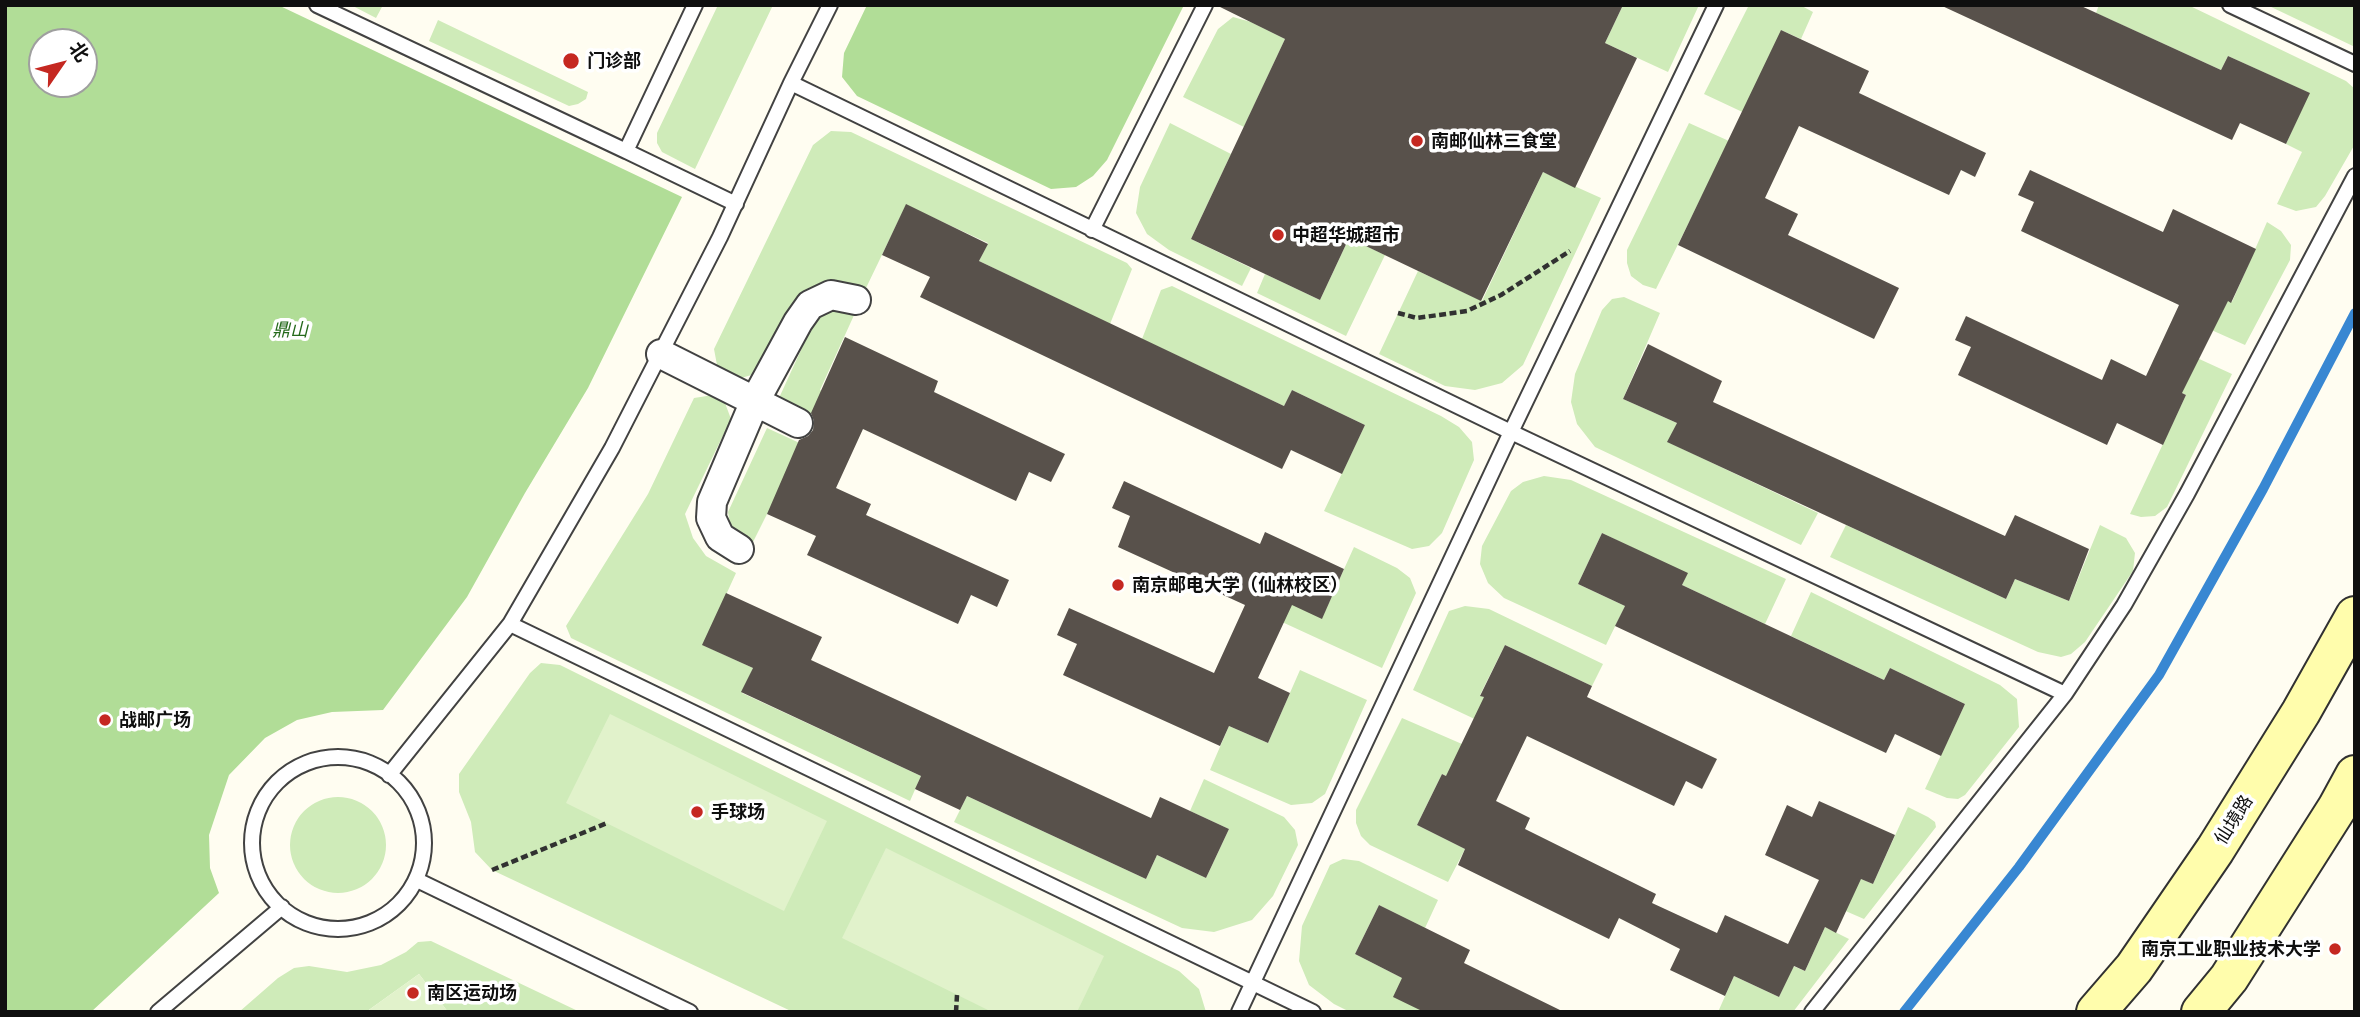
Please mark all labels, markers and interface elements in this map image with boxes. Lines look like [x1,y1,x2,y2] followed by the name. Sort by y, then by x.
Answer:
[28,28,98,98] north arrow
[65,38,93,66] text: 北
[587,50,641,72] place label: 门诊部
[561,51,581,71] marker: 门诊部
[1431,130,1557,152] place label: 南邮仙林三食堂
[1409,133,1425,149] marker: 南邮仙林三食堂
[1292,224,1400,246] place label: 中超华城超市
[1270,227,1286,243] marker: 中超华城超市
[272,319,308,341] park label: 鼎山
[1132,574,1348,596] place label: 南京邮电大学（仙林校区）
[1110,577,1126,593] marker: 南京邮电大学（仙林校区）
[119,709,191,731] place label: 战邮广场
[97,712,113,728] marker: 战邮广场
[2211,791,2257,849] street label: 仙境路
[711,801,765,823] place label: 手球场
[689,804,705,820] marker: 手球场
[2141,938,2321,960] place label: 南京工业职业技术大学
[2327,941,2343,957] marker: 南京工业职业技术大学
[427,982,517,1004] place label: 南区运动场
[405,985,421,1001] marker: 南区运动场

